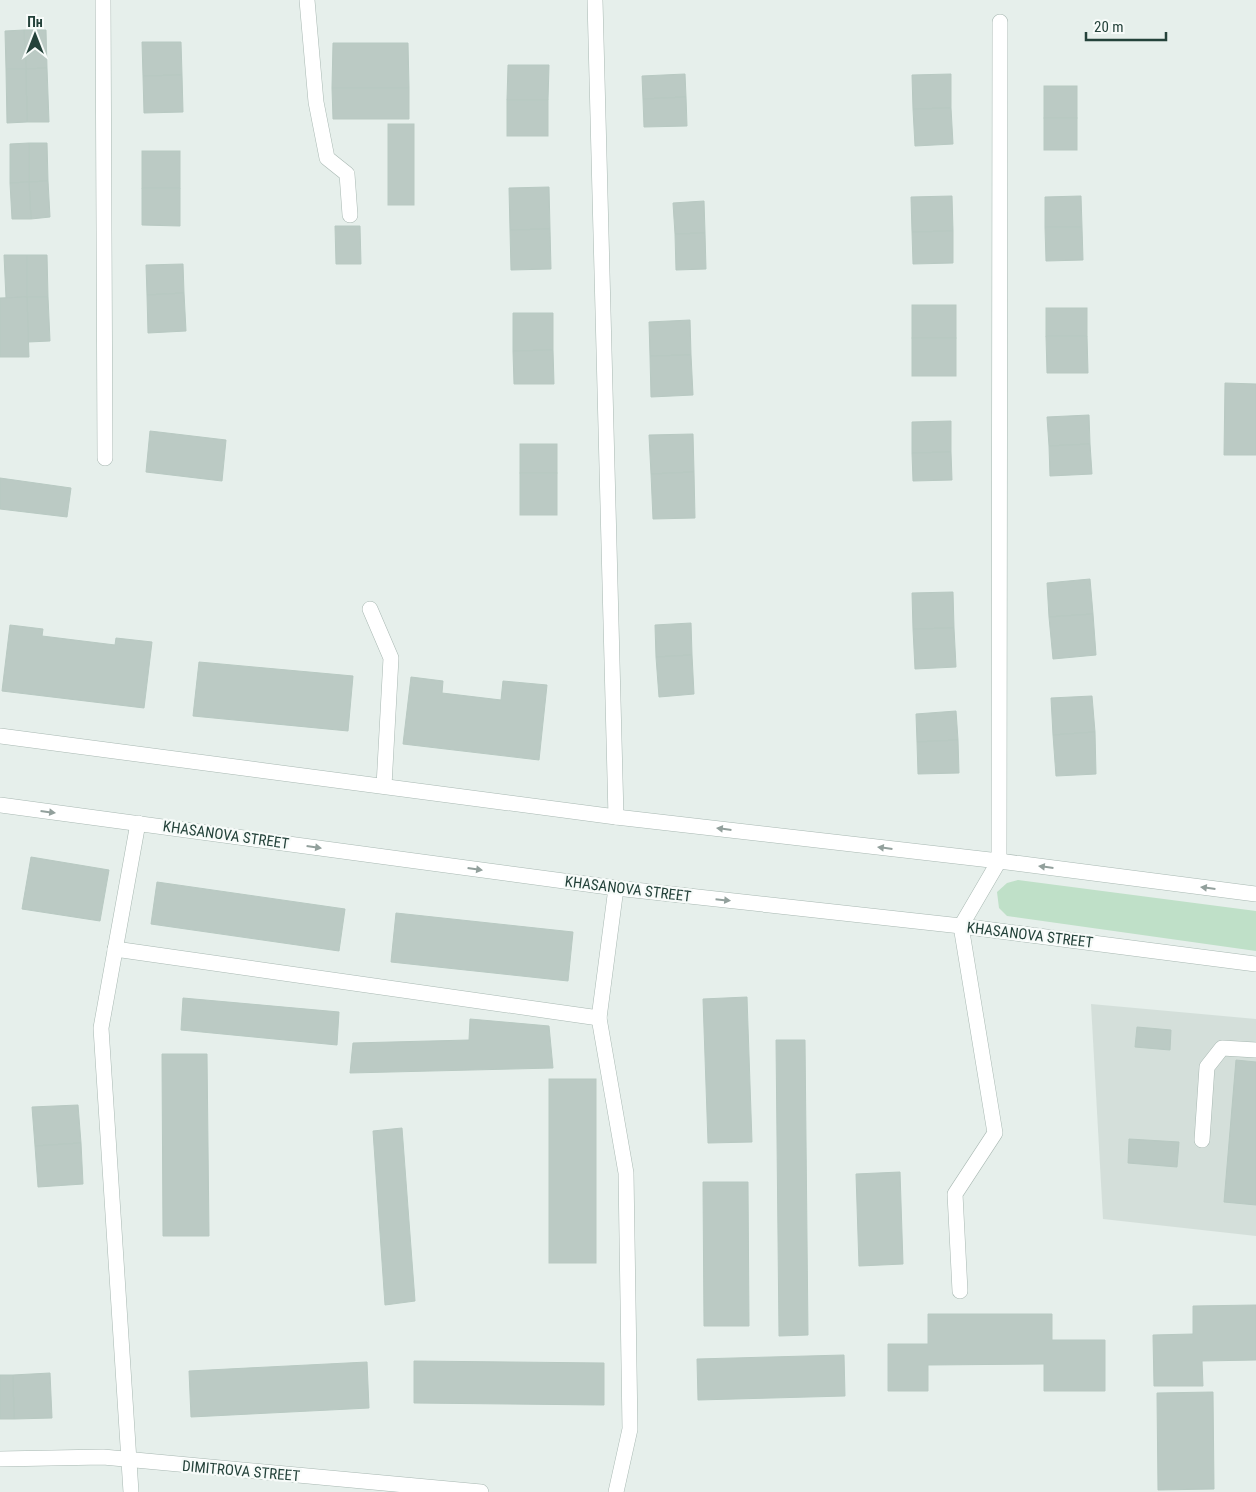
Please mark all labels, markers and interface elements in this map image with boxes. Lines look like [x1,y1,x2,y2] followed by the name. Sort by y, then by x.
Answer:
[10,10,60,60] north arrow
[1086,10,1166,42] scale bar
[27,14,43,30] text: Пн
[1094,18,1124,36] text: 20 m
[41,808,57,816] one-way arrow
[162,817,290,853] street label: KHASANOVA STREET
[715,825,731,833] one-way arrow
[306,843,322,851] one-way arrow
[877,844,893,852] one-way arrow
[1038,863,1054,871] one-way arrow
[467,865,483,873] one-way arrow
[564,872,692,906] street label: KHASANOVA STREET
[1199,884,1215,892] one-way arrow
[715,896,731,904] one-way arrow
[966,918,1094,952] street label: KHASANOVA STREET
[181,1457,301,1485] street label: DIMITROVA STREET

